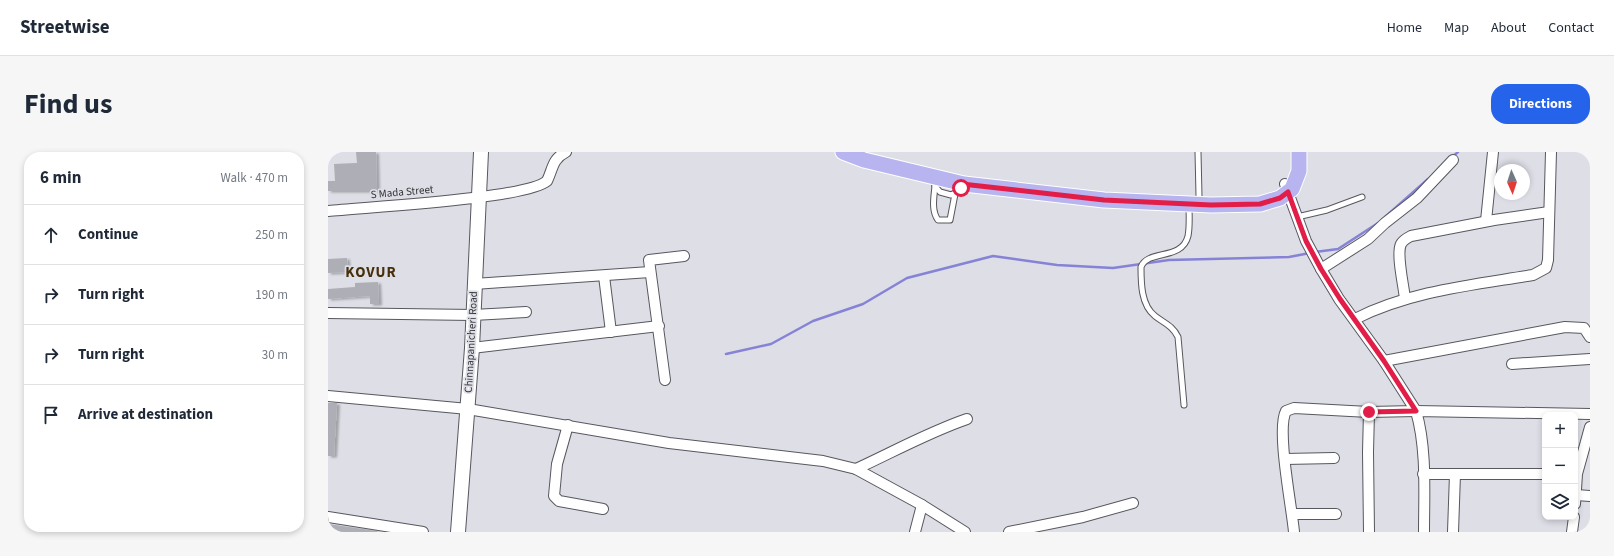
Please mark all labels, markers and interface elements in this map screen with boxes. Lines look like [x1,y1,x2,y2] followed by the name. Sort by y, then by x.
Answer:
[20,14,110,41] text: Streetwise
[1387,18,1422,38] text: Home
[1444,18,1469,38] text: Map
[1491,18,1526,38] text: About
[1548,18,1594,38] text: Contact
[24,84,112,124] text: Find us
[1491,84,1590,124] button: Directions
[1494,164,1530,200] north arrow
[40,166,81,190] text: 6 min
[220,169,288,187] text: Walk · 470 m
[952,179,970,197] route start
[370,182,434,202] street label: S Mada Street
[40,224,62,246] icon: ahead
[78,224,138,245] text: Continue
[255,226,288,244] text: 250 m
[345,262,397,283] district label: KOVUR
[40,284,62,306] icon: right
[78,284,144,305] text: Turn right
[255,286,288,304] text: 190 m
[461,291,481,393] street label: Chinnapanicheri Road
[40,344,62,366] icon: right
[78,344,144,365] text: Turn right
[262,346,288,364] text: 30 m
[1360,403,1378,421] route end
[40,404,62,426] icon: arrive
[78,404,213,425] text: Arrive at destination
[1542,412,1578,520] map controls
[1542,412,1578,448] button: +
[1542,448,1578,484] button: −
[1542,484,1578,520] button: layers

